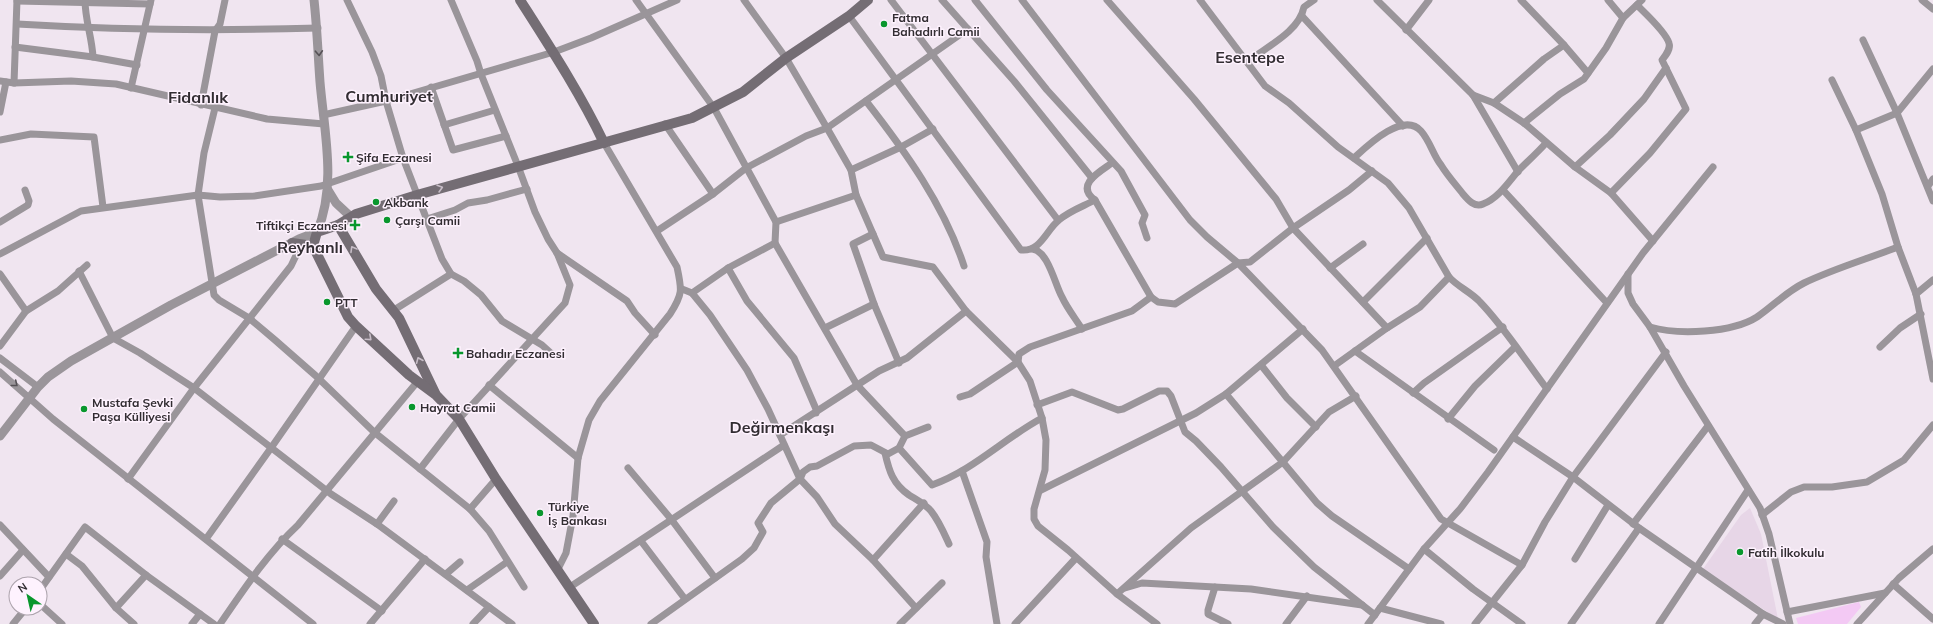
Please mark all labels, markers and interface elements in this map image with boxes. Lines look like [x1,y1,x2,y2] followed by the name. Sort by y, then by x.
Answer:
[892,10,980,39] place label: Fatma Bahadırlı Camii
[879,19,889,29] marker: Fatma Bahadırlı Camii
[1215,47,1285,67] district label: Esentepe
[314,50,323,56] one-way arrow
[345,86,433,106] district label: Cumhuriyet
[168,87,229,107] district label: Fidanlık
[356,150,432,165] place label: Şifa Eczanesi
[343,152,353,162] marker: Şifa Eczanesi
[436,184,443,193] one-way arrow
[384,195,429,210] place label: Akbank
[371,197,381,207] marker: Akbank
[395,213,460,228] place label: Çarşı Camii
[382,215,392,225] marker: Çarşı Camii
[256,218,347,233] place label: Tiftikçi Eczanesi
[350,220,360,230] marker: Tiftikçi Eczanesi
[277,237,343,257] district label: Reyhanlı
[350,245,357,253] one-way arrow
[335,295,358,310] place label: PTT
[322,297,332,307] marker: PTT
[365,334,372,341] one-way arrow
[466,346,565,361] place label: Bahadır Eczanesi
[453,348,463,358] marker: Bahadır Eczanesi
[415,356,423,363] one-way arrow
[10,380,18,387] one-way arrow
[92,395,173,424] place label: Mustafa Şevki Paşa Külliyesi
[420,400,496,415] place label: Hayrat Camii
[407,402,417,412] marker: Hayrat Camii
[79,404,89,414] marker: Mustafa Şevki Paşa Külliyesi
[729,417,835,437] district label: Değirmenkaşı
[548,499,607,528] place label: Türkiye İş Bankası
[535,508,545,518] marker: Türkiye İş Bankası
[1748,545,1824,560] place label: Fatih İlkokulu
[1735,547,1745,557] marker: Fatih İlkokulu
[8,576,48,616] north arrow
[15,580,30,596] text: N

